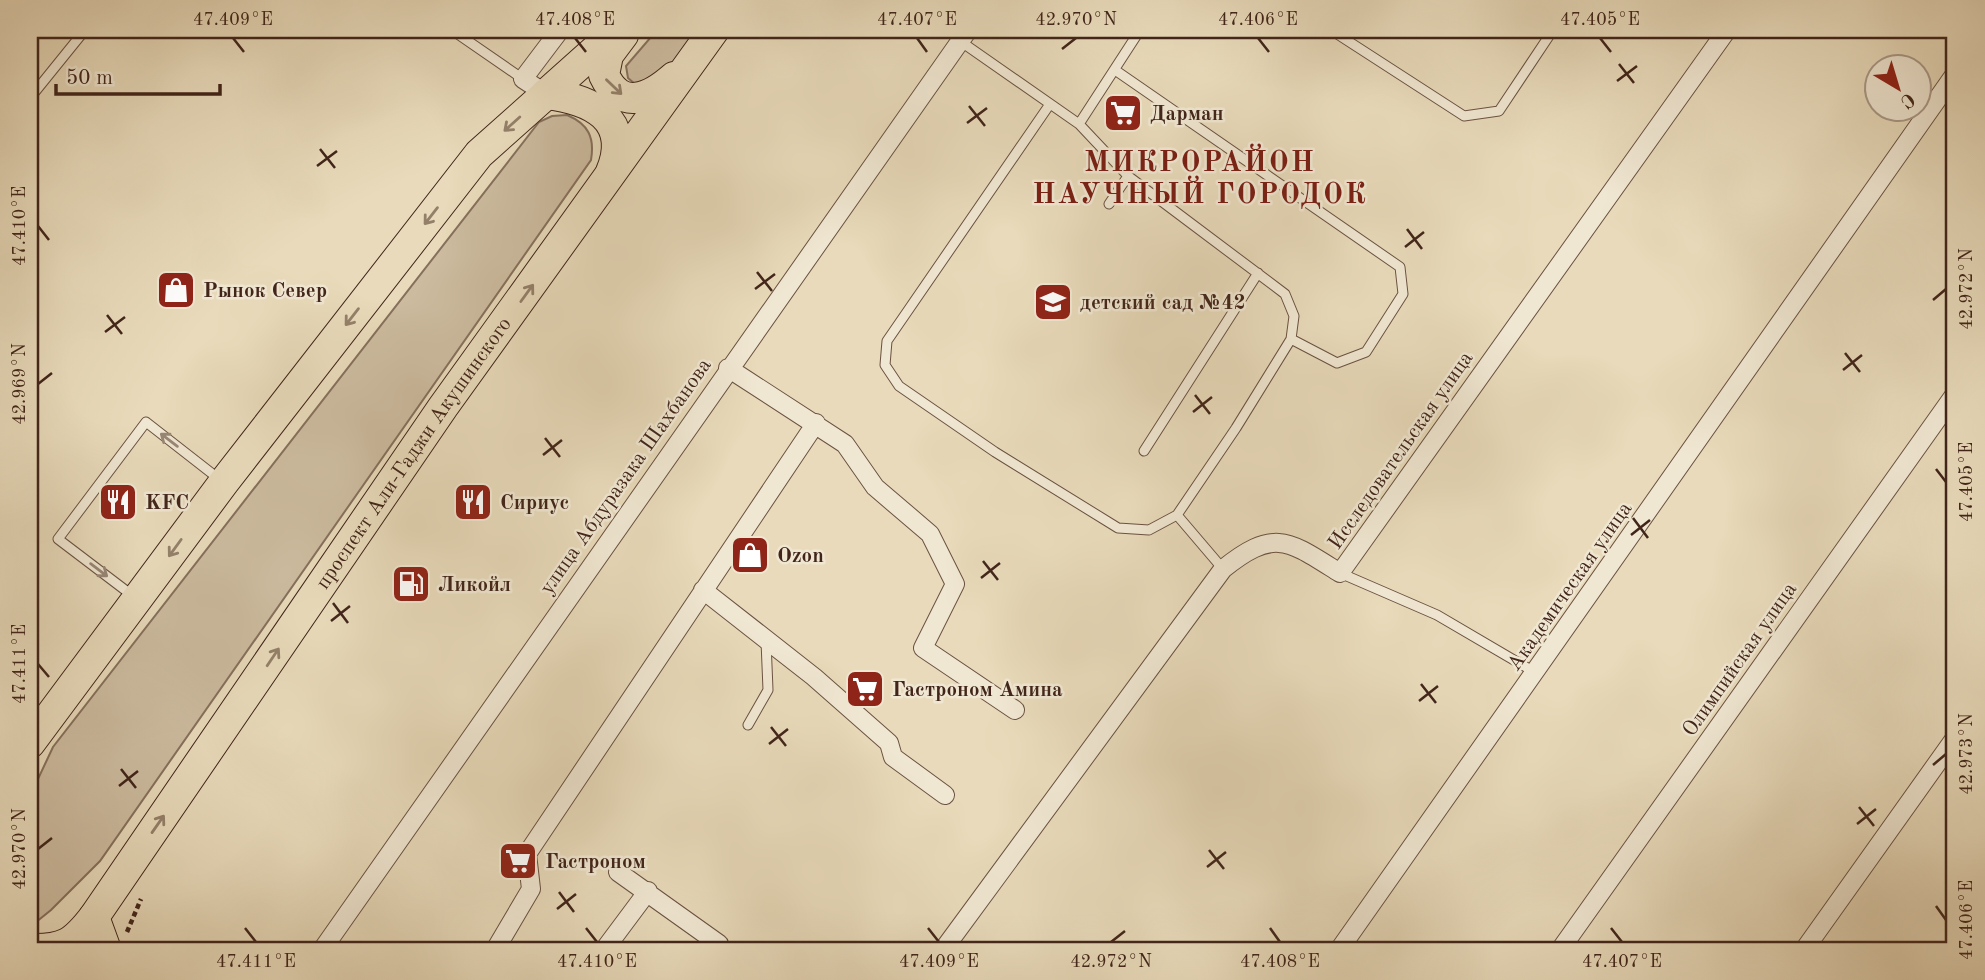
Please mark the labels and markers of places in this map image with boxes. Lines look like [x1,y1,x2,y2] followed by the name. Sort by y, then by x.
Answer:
[1102,92,1144,134] supermarket icon: Дарман
[1150,104,1224,125] place label: Дарман
[155,269,197,311] shop icon: Рынок Север
[203,281,327,302] place label: Рынок Север
[1032,281,1074,323] school or university icon: детский сад №42
[1080,293,1246,314] place label: детский сад №42
[97,481,139,523] restaurant icon: KFC
[452,481,494,523] restaurant icon: Сириус
[145,493,189,514] place label: KFC
[500,493,569,514] place label: Сириус
[729,534,771,576] shop icon: Ozon
[777,546,824,567] place label: Ozon
[390,563,432,605] fuel station icon: Ликойл
[438,575,511,596] place label: Ликойл
[844,668,886,710] supermarket icon: Гастроном Амина
[892,680,1063,701] place label: Гастроном Амина
[497,840,539,882] supermarket icon: Гастроном
[545,852,646,873] place label: Гастроном

